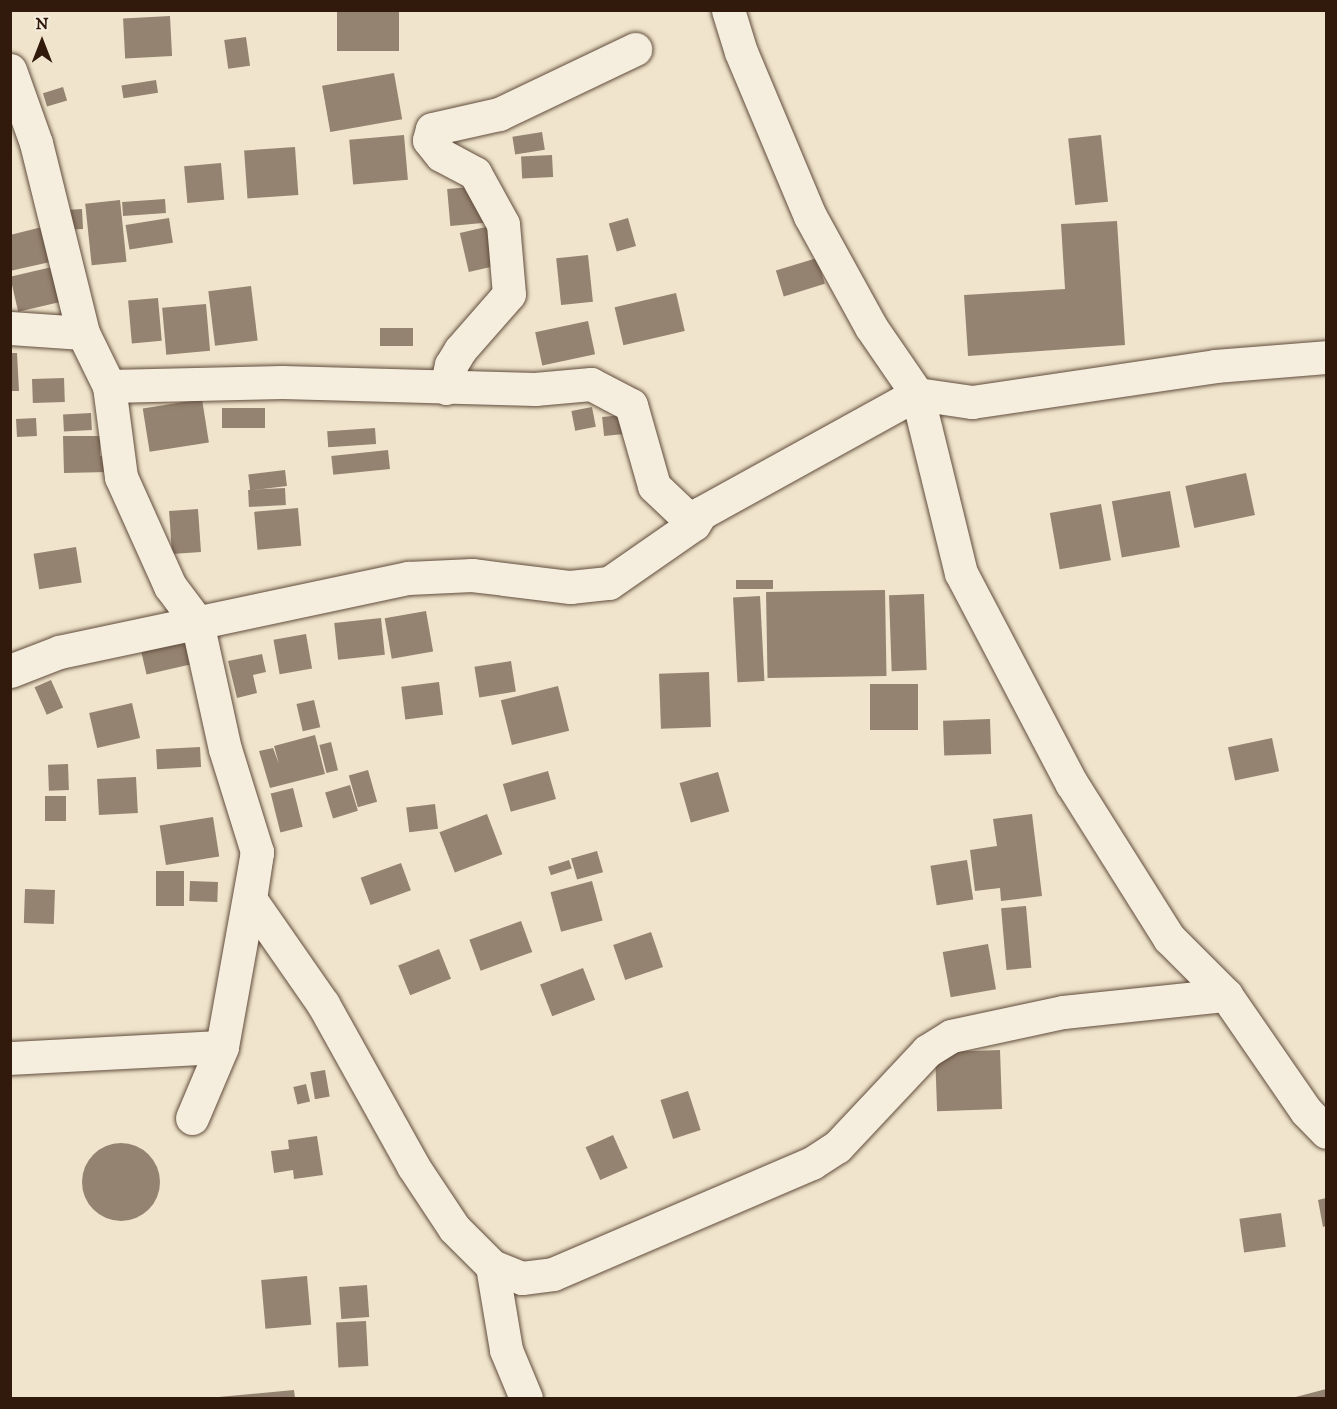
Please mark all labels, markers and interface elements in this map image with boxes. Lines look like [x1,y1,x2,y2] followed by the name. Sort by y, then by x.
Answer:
[12,12,72,72] north arrow
[35,14,49,34] text: N

